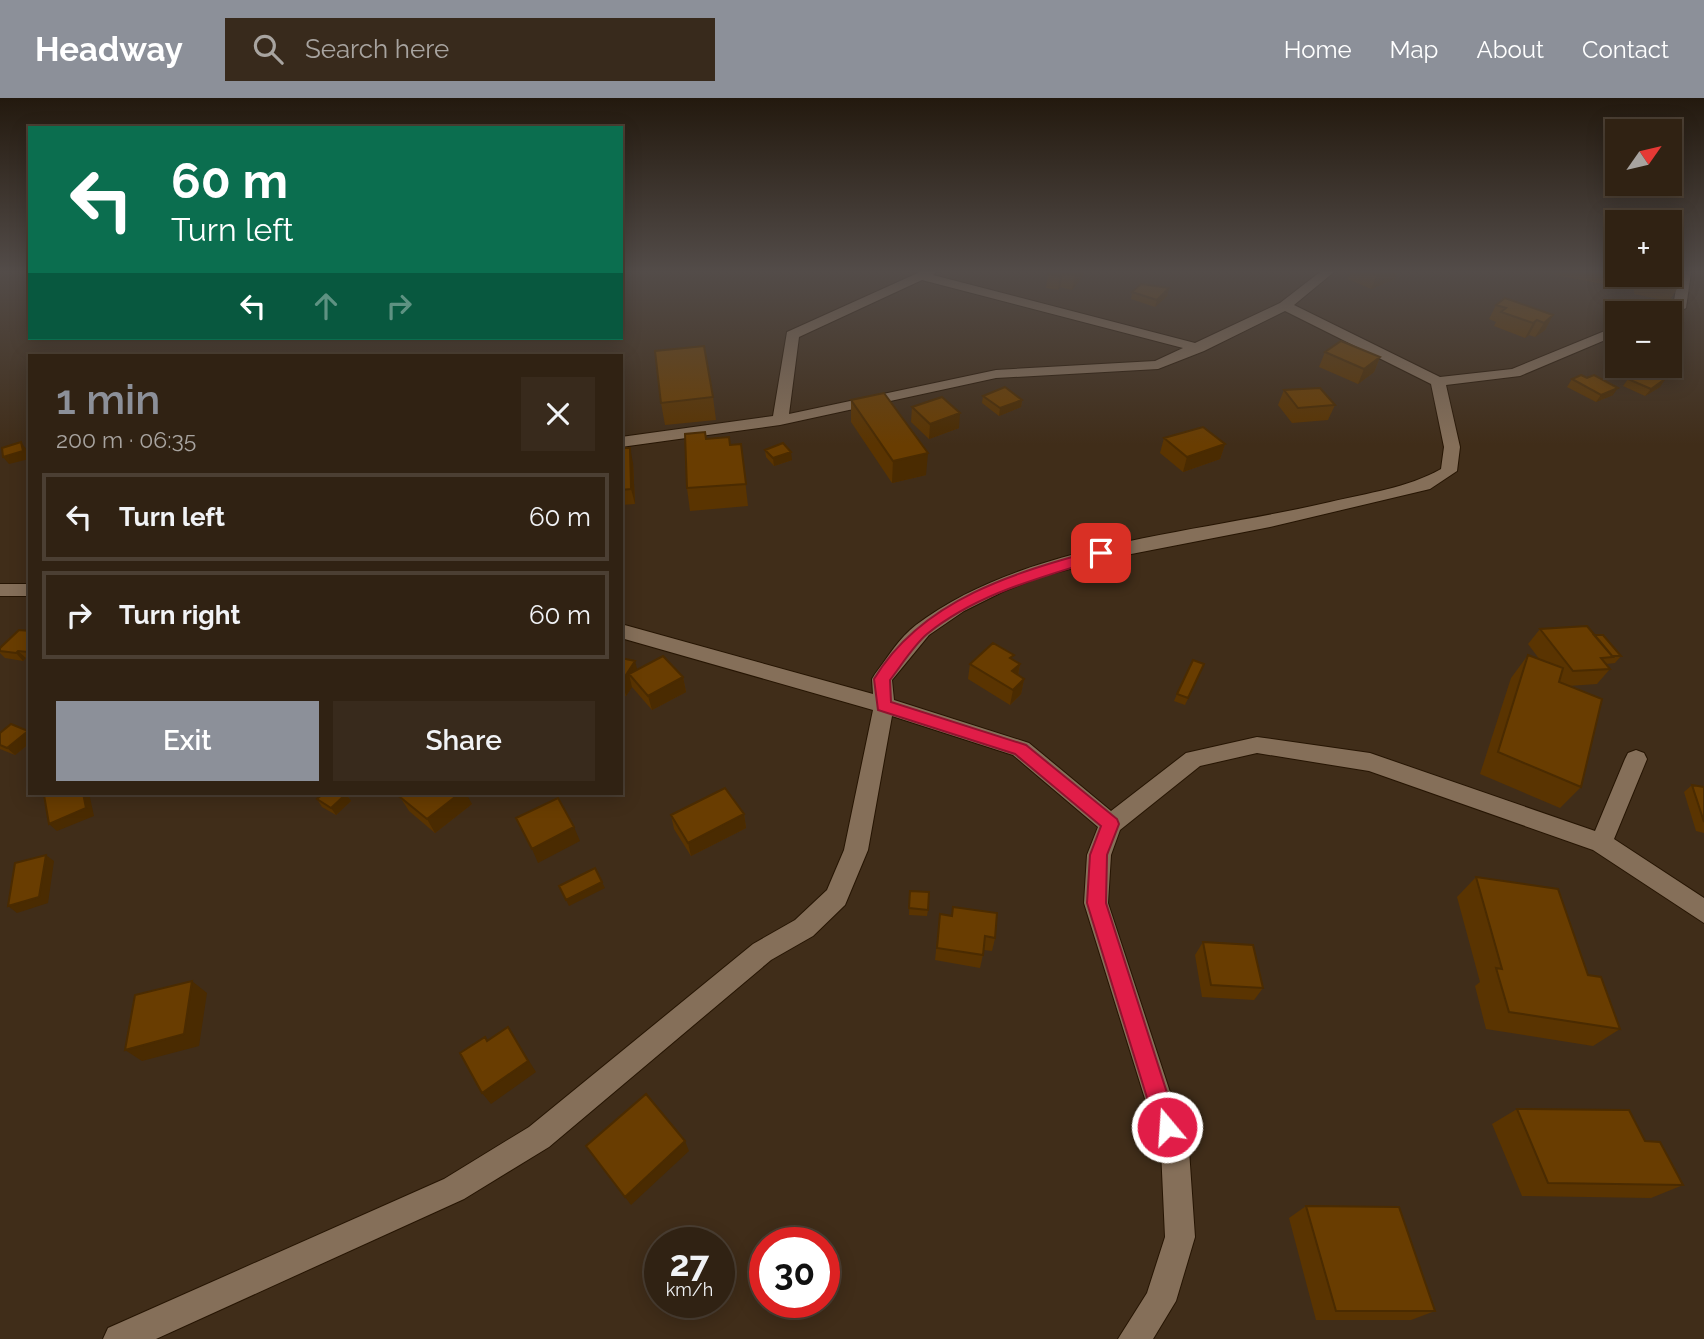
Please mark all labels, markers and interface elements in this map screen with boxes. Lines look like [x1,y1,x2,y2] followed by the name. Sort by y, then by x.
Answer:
[225,18,715,81] search box
[35,30,183,69] text: Headway
[249,30,287,68] icon: search
[305,34,449,64] text: Search here
[1284,35,1352,64] text: Home
[1390,35,1438,64] text: Map
[1476,35,1544,64] text: About
[1582,35,1669,64] text: Contact
[1605,119,1682,196] north arrow
[1605,119,1682,378] map controls
[171,152,288,209] text: 60 m
[56,154,147,245] icon: left
[1605,210,1682,287] button: +
[171,211,293,248] text: Turn left
[234,287,272,325] icon: left
[307,287,345,325] icon: ahead
[380,287,418,325] icon: right
[1605,301,1682,378] button: −
[56,375,160,424] text: 1 min
[521,377,595,451] button: close
[56,426,196,453] text: 200 m · 06:35
[60,498,98,536] icon: left
[119,502,225,532] text: Turn left
[529,502,591,532] text: 60 m
[1071,523,1131,583] pin
[1082,534,1120,572] icon: arrive
[60,596,98,634] icon: right
[119,600,240,630] text: Turn right
[529,600,591,630] text: 60 m
[56,701,319,781] button: Exit
[333,701,595,781] button: Share
[1130,1090,1204,1164] position arrow
[749,1227,840,1318] speed limit sign: 30
[670,1243,709,1284] text: 27
[666,1279,713,1300] text: km/h

